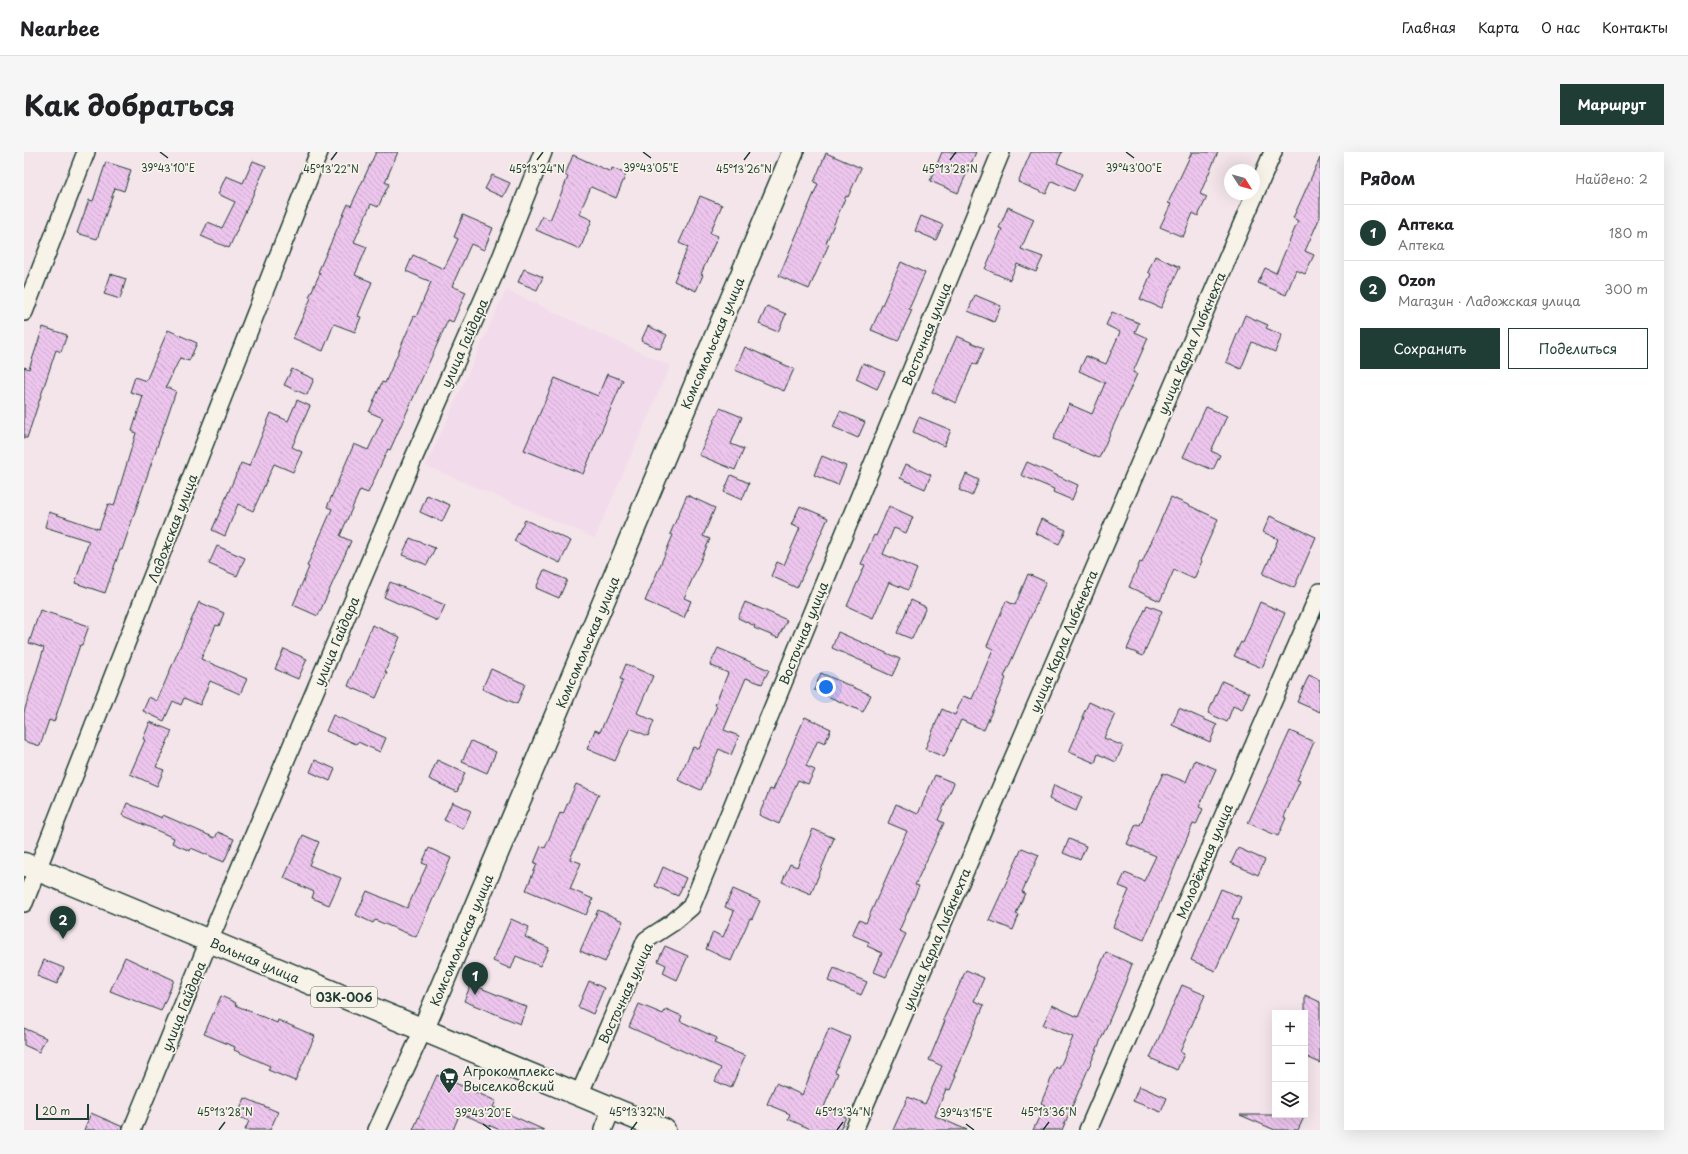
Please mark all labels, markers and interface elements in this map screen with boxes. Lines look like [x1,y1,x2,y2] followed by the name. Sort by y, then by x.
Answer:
[20,14,100,42] text: Nearbee
[1402,17,1456,38] text: Главная
[1478,17,1519,38] text: Карта
[1541,17,1580,38] text: О нас
[1602,17,1668,38] text: Контакты
[24,83,235,126] text: Как добраться
[1560,84,1664,125] button: Маршрут
[141,160,195,175] text: 39°43'10"E
[623,160,679,175] text: 39°43'05"E
[1106,160,1162,175] text: 39°43'00"E
[303,161,359,176] text: 45°13'22"N
[509,161,565,176] text: 45°13'24"N
[716,161,772,176] text: 45°13'26"N
[922,161,978,176] text: 45°13'28"N
[1224,164,1260,200] north arrow
[1360,165,1415,191] text: Рядом
[1575,169,1648,188] text: Найдено: 2
[1398,212,1454,235] text: Аптека
[1370,223,1376,242] text: 1
[1609,223,1648,242] text: 180 m
[1398,235,1445,254] text: Аптека
[1152,268,1230,417] street label: улица Карла Либкнехта
[1398,268,1436,291] text: Ozon
[676,273,749,412] street label: Комсомольская улица
[897,279,956,388] street label: Восточная улица
[1368,279,1378,298] text: 2
[1604,279,1648,298] text: 300 m
[1398,291,1580,310] text: Магазин · Ладожская улица
[436,295,492,390] street label: улица Гайдара
[1360,328,1500,369] button: Сохранить
[1508,328,1648,369] button: Поделиться
[143,470,202,585] street label: Ладожская улица
[1024,566,1102,715] street label: улица Карла Либкнехта
[551,572,624,711] street label: Комсомольская улица
[774,578,833,687] street label: Восточная улица
[309,593,364,689] street label: улица Гайдара
[816,677,836,697] your location
[1171,800,1237,921] street label: Молодёжная улица
[897,864,975,1013] street label: улица Карла Либкнехта
[425,870,498,1009] street label: Комсомольская улица
[50,906,76,939] pin: 2
[207,933,304,988] street label: Вольная улица
[593,939,657,1047] street label: Восточная улица
[156,957,210,1054] street label: улица Гайдара
[462,962,488,995] pin: 1
[311,987,377,1007] road number: 03К-006
[1272,1010,1308,1118] map controls
[1272,1010,1308,1046] button: +
[1272,1046,1308,1082] button: −
[463,1061,555,1095] place label: Агрокомплекс Выселковский
[438,1066,460,1094] supermarket icon: Агрокомплекс Выселковский
[1272,1082,1308,1118] button: layers
[36,1102,89,1121] scale bar
[42,1102,70,1119] text: 20 m
[197,1104,253,1119] text: 45°13'28"N
[609,1104,665,1119] text: 45°13'32"N
[815,1104,871,1119] text: 45°13'34"N
[1021,1104,1077,1119] text: 45°13'36"N
[455,1105,511,1120] text: 39°43'20"E
[939,1105,993,1120] text: 39°43'15"E

